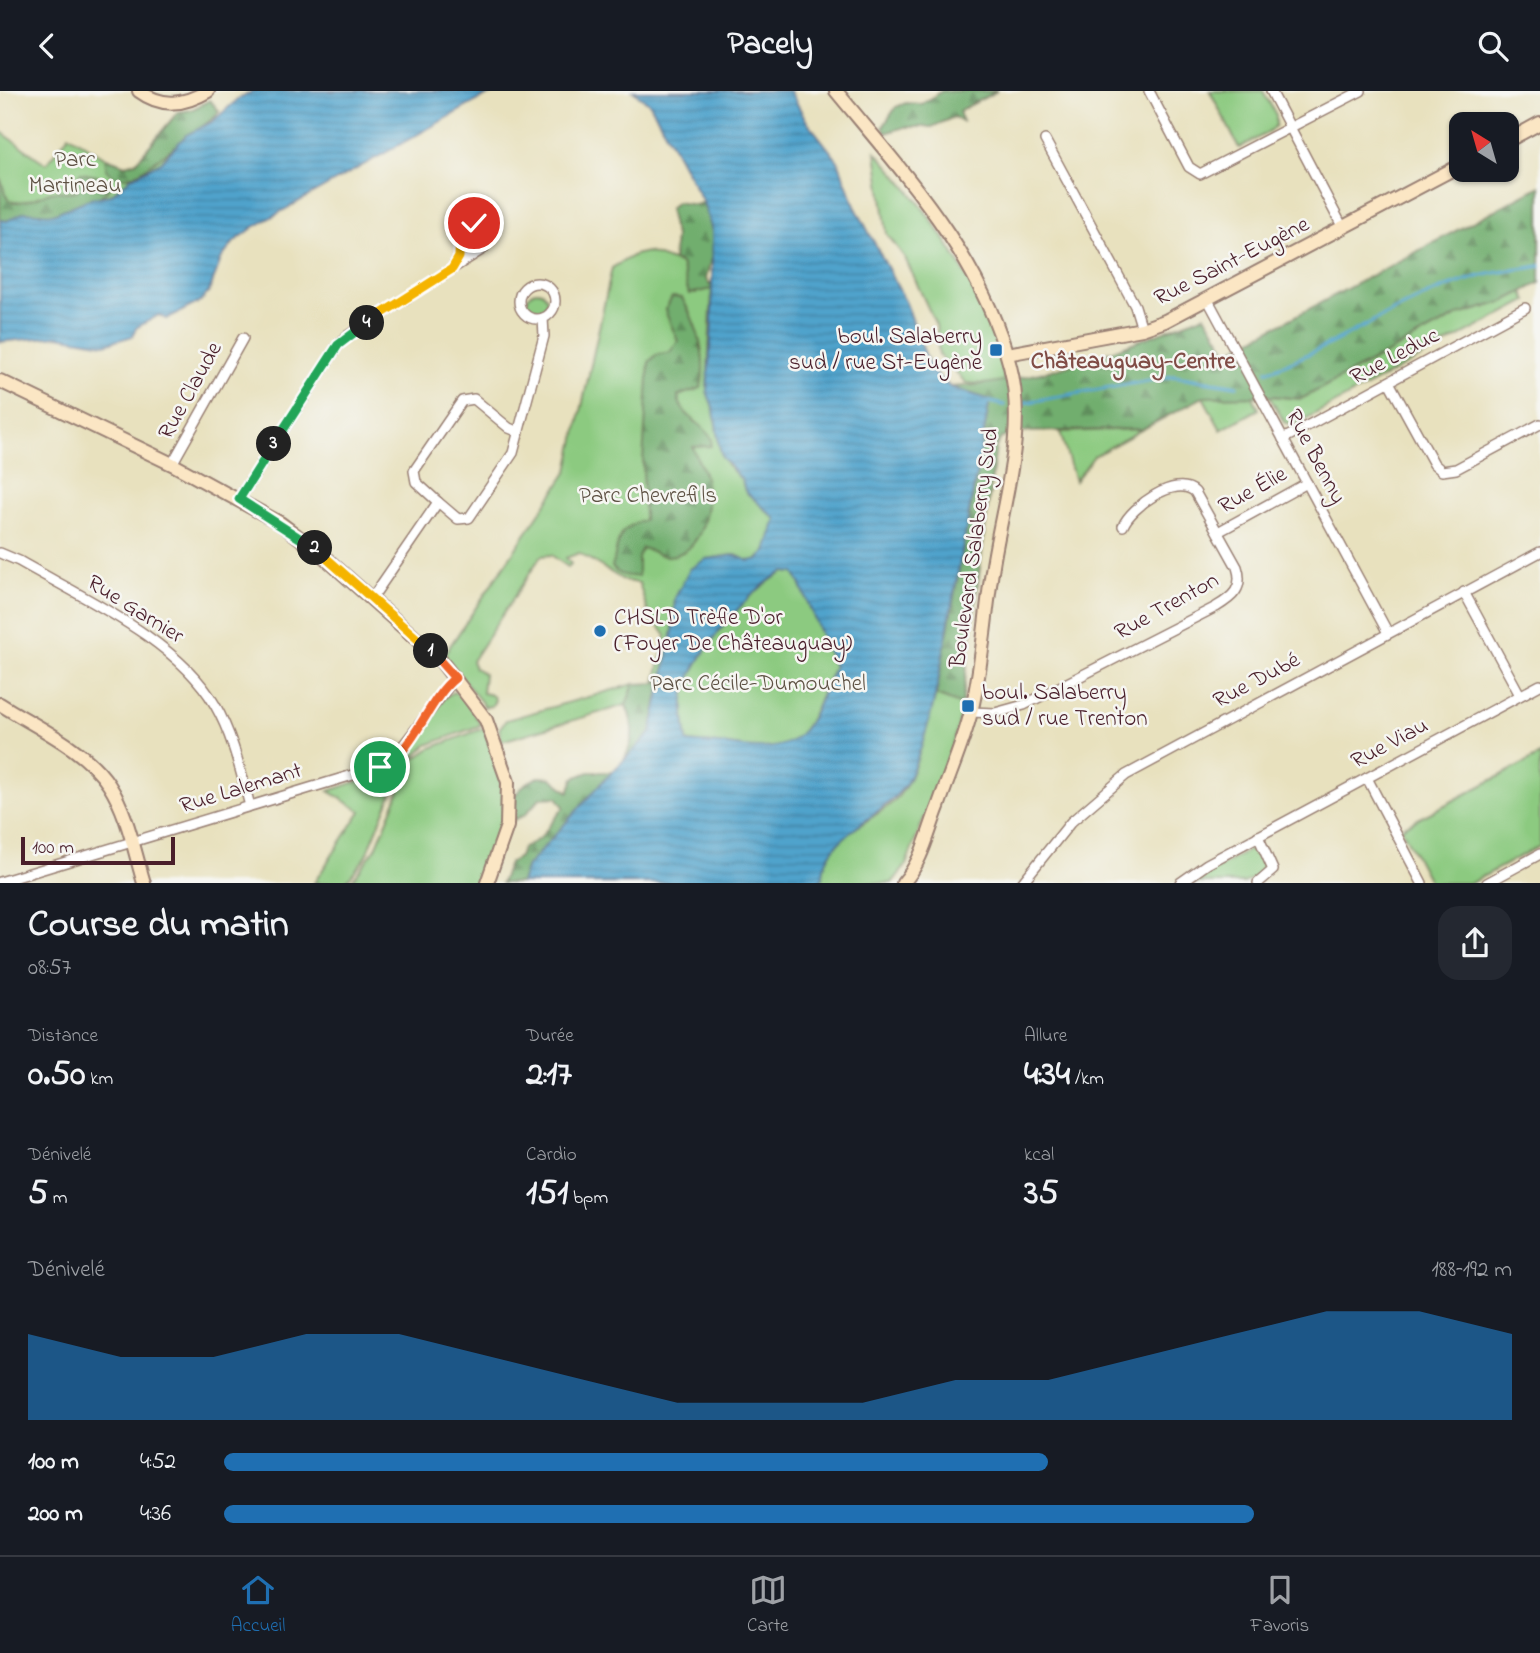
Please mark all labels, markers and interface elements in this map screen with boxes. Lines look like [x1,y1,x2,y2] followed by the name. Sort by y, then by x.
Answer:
[727,22,813,69] text: Pacely
[28,27,66,65] icon: back
[1474,27,1512,65] icon: search
[1449,112,1519,182] north arrow
[1449,112,1519,182] map controls
[29,144,121,203] park label: Parc Martineau
[444,193,504,253] pin
[455,204,493,242] icon: check
[1149,208,1316,316] street label: Rue Saint-Eugène
[350,306,384,341] pin: 4
[363,309,370,336] text: 4
[1344,319,1446,394] street label: Rue Leduc
[789,321,983,381] place label: boul. Salaberry sud / rue St-Eugène
[151,336,232,446] street label: Rue Claude
[988,342,1004,358] marker: boul. Salaberry sud / rue St-Eugène
[1031,345,1237,381] district label: Châteauguay-Centre
[1274,404,1354,511] street label: Rue Benny
[942,426,1010,671] street label: Boulevard Salaberry Sud
[256,427,292,461] pin: 3
[270,430,277,457] text: 3
[1213,458,1294,523] street label: Rue Élie
[579,480,717,513] park label: Parc Chevrefils
[298,531,332,566] pin: 2
[310,534,319,561] text: 2
[1109,565,1225,649] street label: Rue Trenton
[80,567,191,653] street label: Rue Garnier
[614,602,853,663] place label: CHSLD Trèfle D'or (Foyer De Châteauguay)
[592,623,608,639] marker: CHSLD Trèfle D'or (Foyer De Châteauguay)
[414,633,448,669] pin: 1
[427,637,434,664] text: 1
[1208,644,1307,718] street label: Rue Dubé
[650,668,866,701] park label: Parc Cécile-Dumouchel
[982,677,1148,736] place label: boul. Salaberry sud / rue Trenton
[960,698,976,714] marker: boul. Salaberry sud / rue Trenton
[1345,710,1435,778] street label: Rue Viau
[350,737,410,797] pin
[361,748,399,786] icon: arrive
[176,755,306,823] street label: Rue Lalemant
[21,834,175,866] scale bar
[32,835,74,862] text: 100 m
[28,898,289,954] text: Course du matin
[1438,906,1512,980] button: share
[28,952,71,985] text: 08:57
[28,1023,98,1050] text: Distance
[526,1023,574,1050] text: Durée
[1024,1023,1067,1050] text: Allure
[28,1050,85,1101] text: 0.50
[526,1050,572,1101] text: 2:17
[1024,1050,1070,1101] text: 4:34
[85,1066,113,1093] text: km
[1070,1066,1104,1093] text: /km
[28,1142,91,1169] text: Dénivelé
[526,1142,577,1169] text: Cardio
[1024,1142,1054,1169] text: kcal
[28,1169,48,1220] text: 5
[526,1169,568,1220] text: 151
[1024,1169,1058,1220] text: 35
[48,1185,68,1212] text: m
[568,1185,608,1212] text: bpm
[28,1254,105,1287] text: Dénivelé
[1432,1254,1512,1287] text: 188–192 m
[28,1446,79,1479] text: 100 m
[140,1446,176,1479] text: 4:52
[28,1498,83,1531] text: 200 m
[140,1498,171,1531] text: 4:36
[231,1571,285,1640] tab: Accueil
[747,1571,789,1640] tab: Carte
[1250,1571,1309,1640] tab: Favoris

